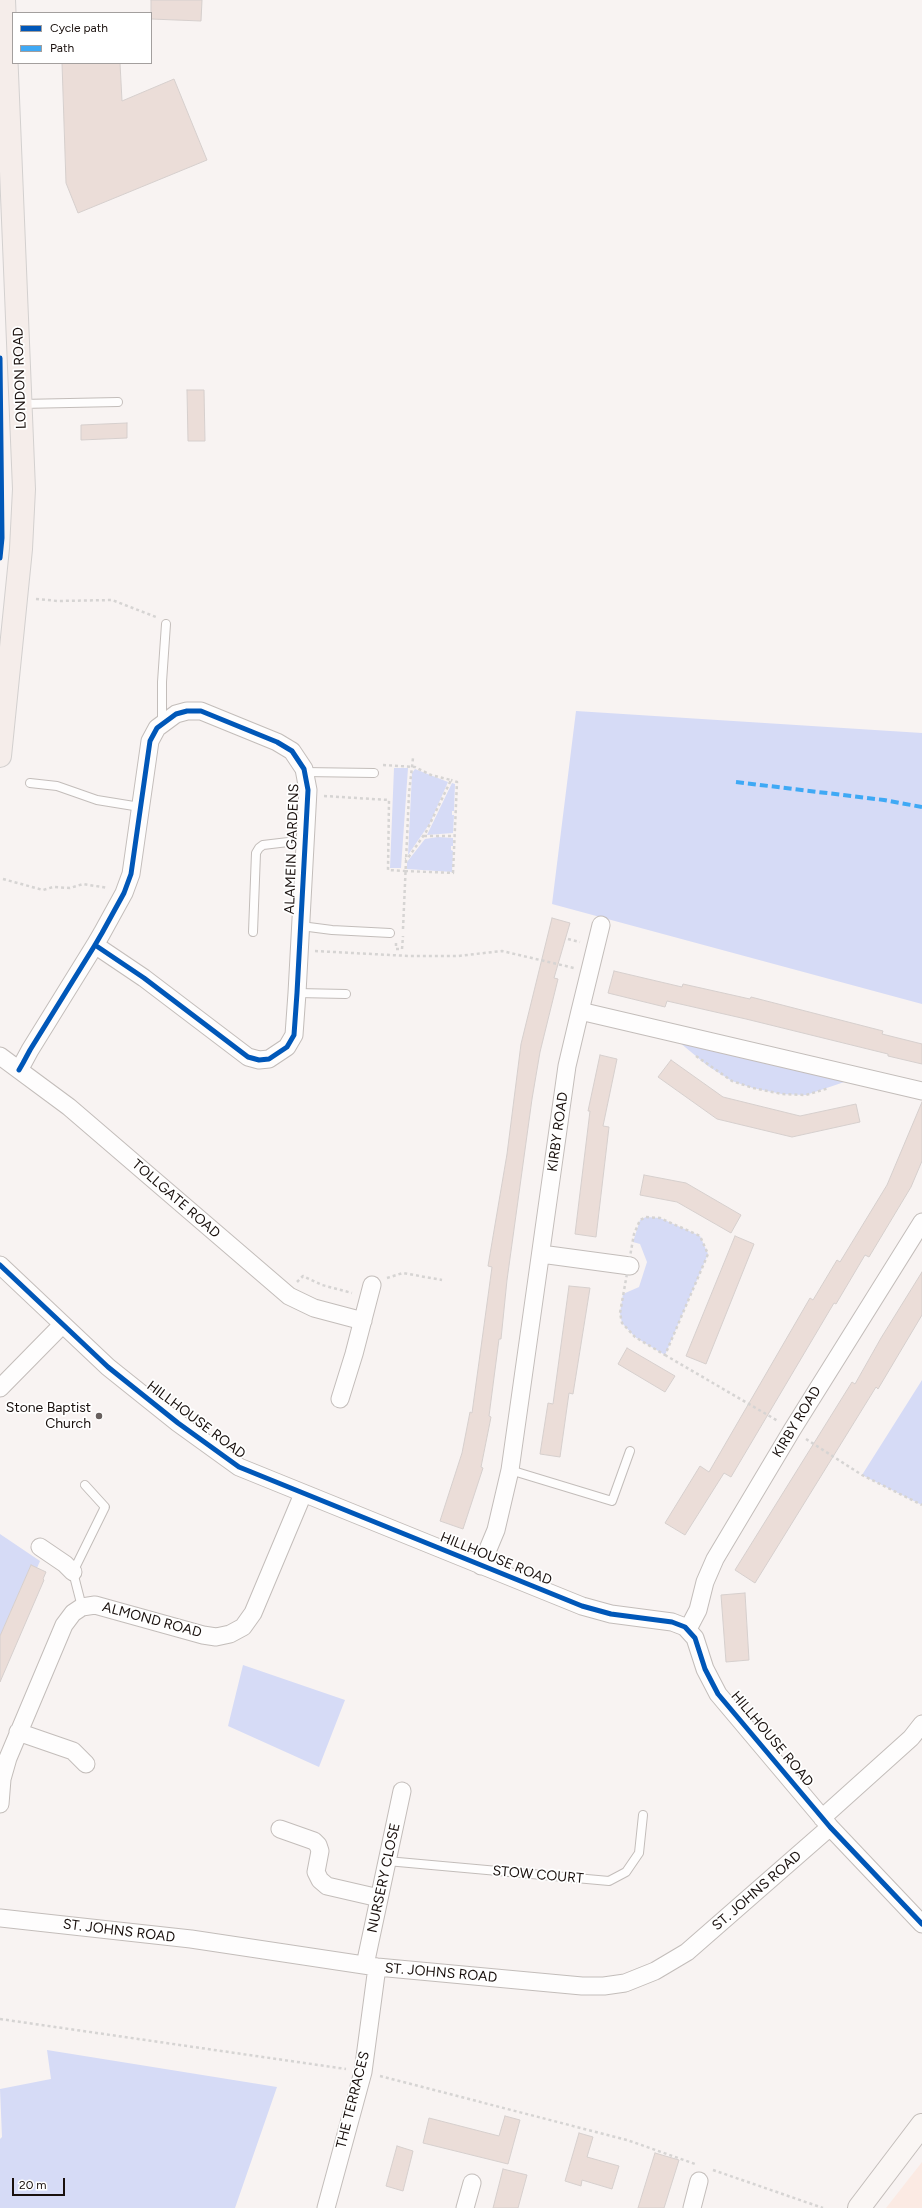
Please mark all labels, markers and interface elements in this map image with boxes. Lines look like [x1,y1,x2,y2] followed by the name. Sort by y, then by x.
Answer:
[12,12,152,64] legend
[50,21,108,35] text: Cycle path
[50,41,74,55] text: Path
[10,327,30,429] street label: LONDON ROAD
[281,783,303,915] street label: ALAMEIN GARDENS
[544,1091,572,1173] street label: KIRBY ROAD
[129,1156,223,1242] street label: TOLLGATE ROAD
[143,1377,249,1463] street label: HILLHOUSE ROAD
[769,1383,825,1461] street label: KIRBY ROAD
[6,1400,91,1432] place label: Stone Baptist Church
[94,1411,104,1421] marker: Stone Baptist Church
[438,1529,554,1589] street label: HILLHOUSE ROAD
[101,1599,203,1641] street label: ALMOND ROAD
[727,1688,817,1790] street label: HILLHOUSE ROAD
[364,1822,404,1934] street label: NURSERY CLOSE
[709,1848,805,1934] street label: ST. JOHNS ROAD
[492,1863,584,1887] street label: STOW COURT
[62,1916,176,1946] street label: ST. JOHNS ROAD
[384,1960,498,1986] street label: ST. JOHNS ROAD
[333,2050,373,2150] street label: THE TERRACES
[14,2170,67,2196] scale bar
[19,2178,47,2192] text: 20 m

